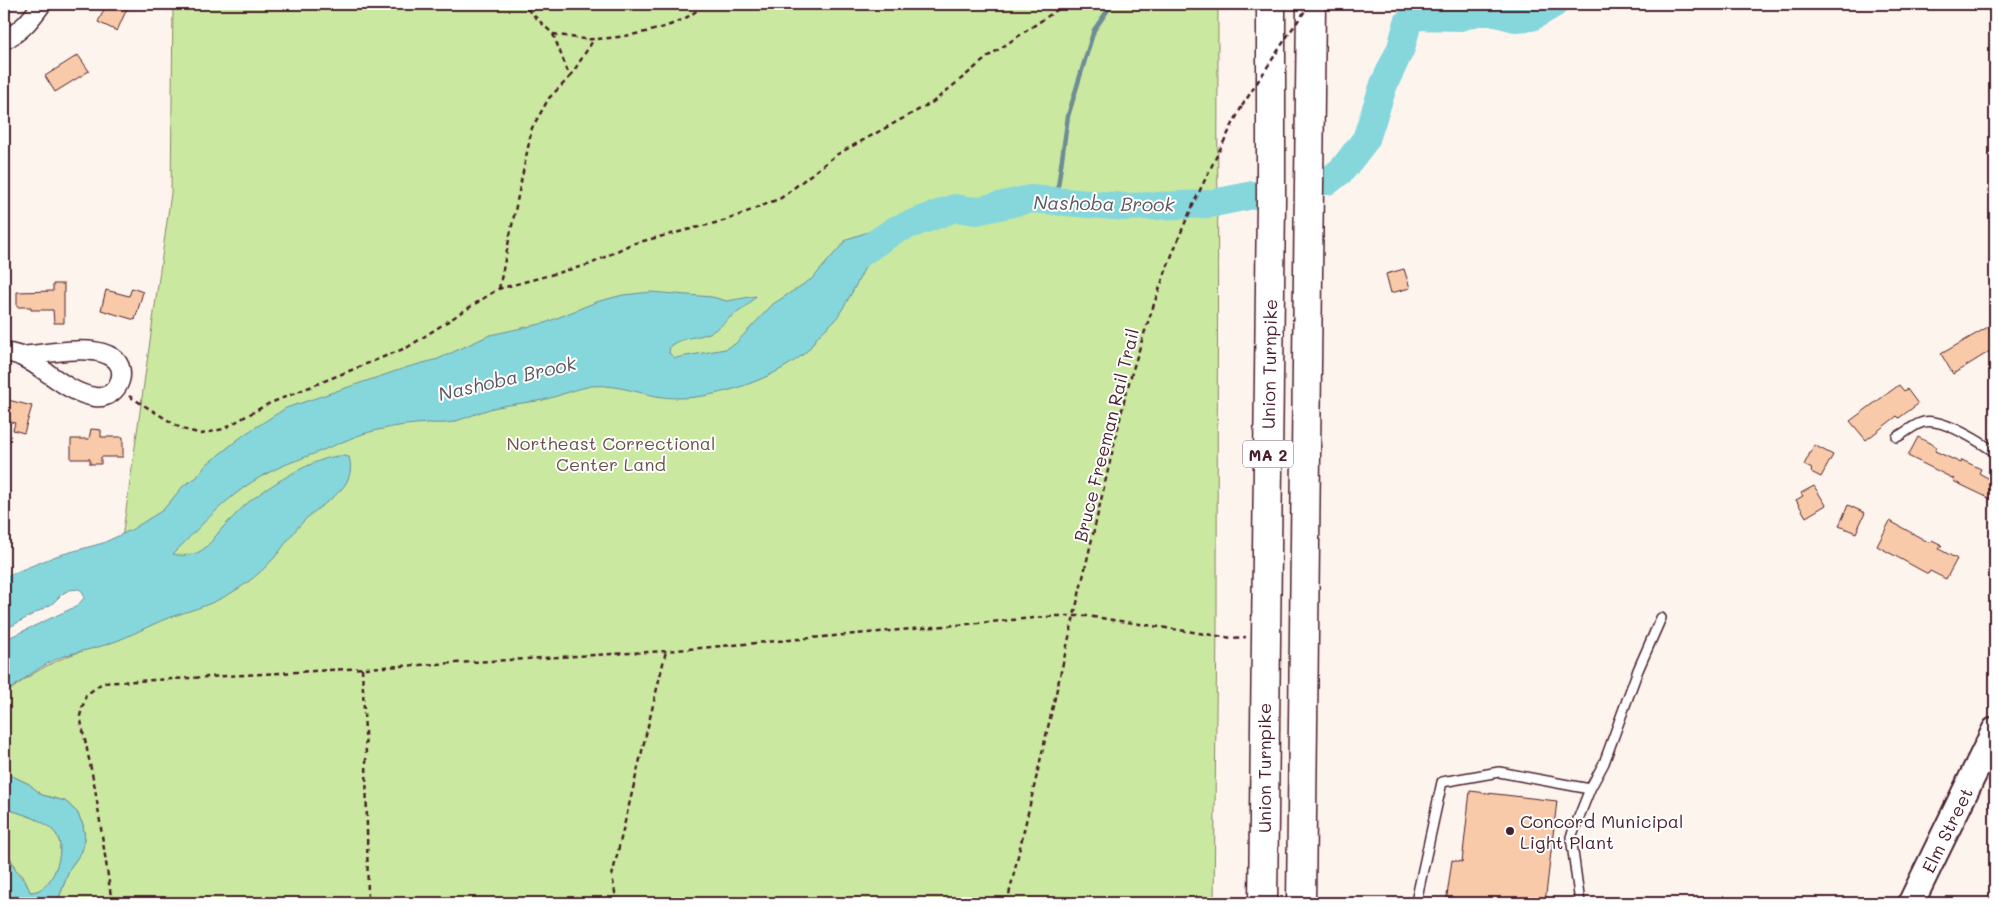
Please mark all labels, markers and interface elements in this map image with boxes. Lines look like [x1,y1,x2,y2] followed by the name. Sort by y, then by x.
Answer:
[1033,189,1176,217] water label: Nashoba Brook
[1256,299,1282,429] street label: Union Turnpike
[1068,326,1144,544] street label: Bruce Freeman Rail Trail
[435,350,579,406] water label: Nashoba Brook
[507,431,715,476] park label: Northeast Correctional Center Land
[1243,440,1293,468] road number: MA 2
[1252,703,1276,833] street label: Union Turnpike
[1916,783,1978,877] street label: Elm Street
[1520,809,1684,854] place label: Concord Municipal Light Plant
[1504,825,1516,837] marker: Concord Municipal Light Plant

